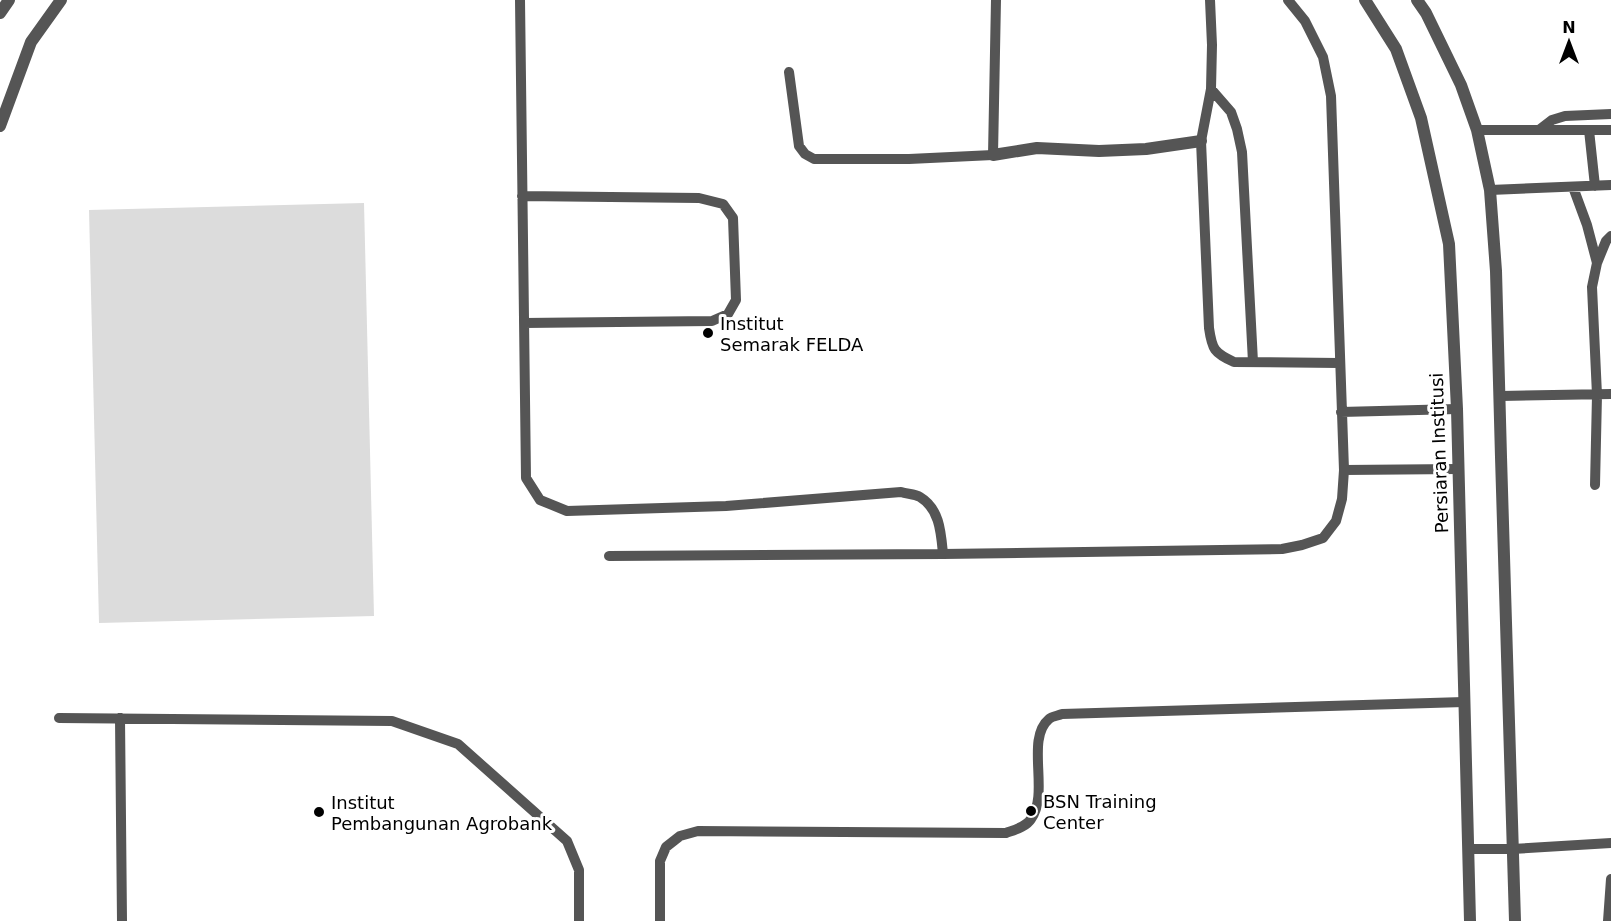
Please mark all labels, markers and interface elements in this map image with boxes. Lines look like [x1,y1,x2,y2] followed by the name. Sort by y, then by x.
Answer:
[1539,12,1599,72] north arrow
[1562,18,1576,37] text: N
[720,313,864,355] place label: Institut Semarak FELDA
[701,326,715,340] marker: Institut Semarak FELDA
[1426,372,1452,534] street label: Persiaran Institusi
[1043,791,1157,833] place label: BSN Training Center
[331,792,553,834] place label: Institut Pembangunan Agrobank
[1024,804,1038,818] marker: BSN Training Center
[312,805,326,819] marker: Institut Pembangunan Agrobank

